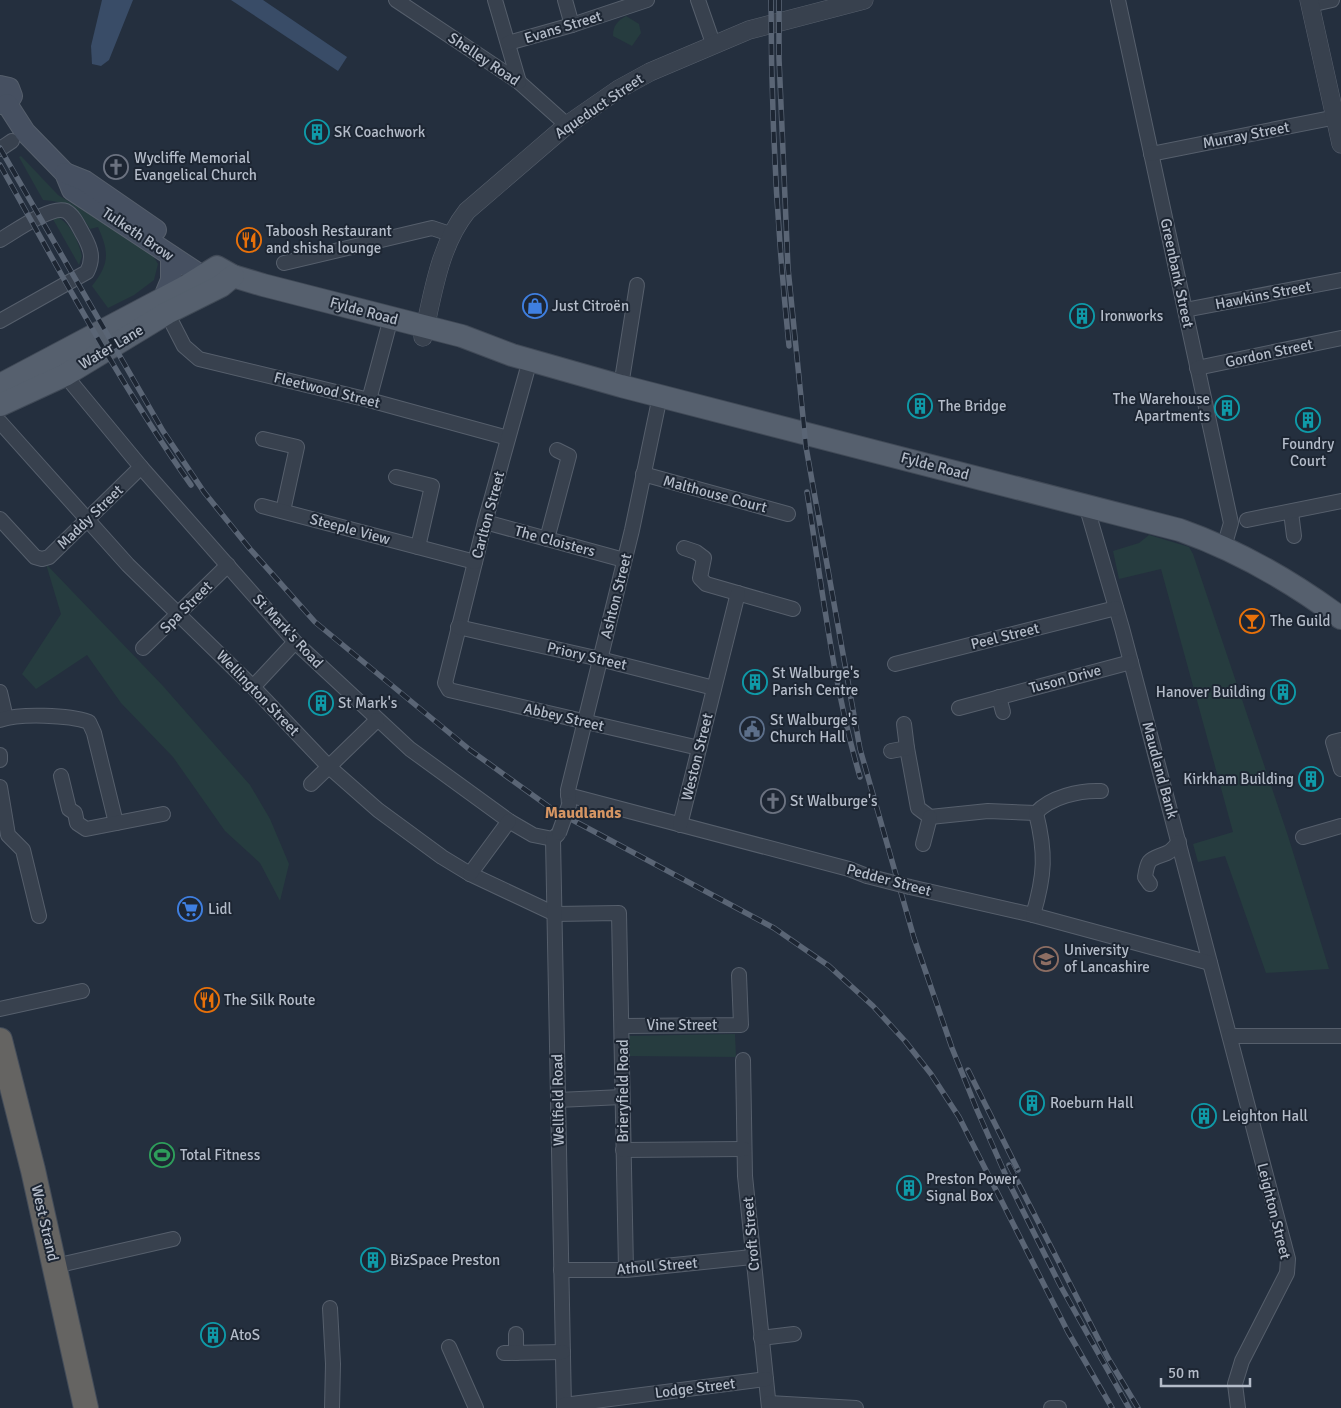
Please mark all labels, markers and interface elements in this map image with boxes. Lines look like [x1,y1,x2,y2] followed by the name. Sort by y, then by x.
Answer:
[522,7,604,47] street label: Evans Street
[445,29,523,89] street label: Shelley Road
[551,70,647,142] street label: Aqueduct Street
[1201,118,1291,152] street label: Murray Street
[304,119,330,145] building icon: SK Coachwork
[334,123,426,141] place label: SK Coachwork
[134,149,257,184] place label: Wycliffe Memorial Evangelical Church
[103,154,129,180] church icon: Wycliffe Memorial Evangelical Church
[99,203,177,265] street label: Tulketh Brow
[1157,217,1197,329] street label: Greenbank Street
[266,222,392,257] place label: Taboosh Restaurant and shisha lounge
[236,227,262,253] restaurant icon: Taboosh Restaurant and shisha lounge
[1214,277,1312,313] street label: Hawkins Street
[328,293,400,329] street label: Fylde Road
[522,293,548,319] shop icon: Just Citroën
[552,297,629,315] place label: Just Citroën
[1069,303,1095,329] building icon: Ironworks
[1100,307,1164,325] place label: Ironworks
[75,321,147,373] street label: Water Lane
[1224,335,1314,371] street label: Gordon Street
[272,368,382,412] street label: Fleetwood Street
[1113,390,1210,425] place label: The Warehouse Apartments
[907,393,933,419] building icon: The Bridge
[1214,395,1240,421] building icon: The Warehouse Apartments
[938,397,1006,415] place label: The Bridge
[1295,407,1321,433] building icon: Foundry Court
[1282,435,1334,470] place label: Foundry Court
[899,448,971,484] street label: Fylde Road
[468,469,508,561] street label: Carlton Street
[661,471,769,517] street label: Malthouse Court
[53,481,127,553] street label: Maddy Street
[308,510,392,548] street label: Steeple View
[513,522,598,561] street label: The Cloisters
[597,551,635,641] street label: Ashton Street
[156,577,216,637] street label: Spa Street
[249,590,327,672] street label: St Mark's Road
[1239,608,1265,634] bar icon: The Guild
[1270,612,1331,630] place label: The Guild
[969,619,1041,653] street label: Peel Street
[545,638,629,674] street label: Priory Street
[213,647,303,739] street label: Wellington Street
[1027,661,1103,697] street label: Tuson Drive
[772,664,860,699] place label: St Walburge's Parish Centre
[742,669,768,695] building icon: St Walburge's Parish Centre
[1270,679,1296,705] building icon: Hanover Building
[1156,683,1266,701] place label: Hanover Building
[308,690,334,716] building icon: St Mark's
[338,694,398,712] place label: St Mark's
[522,699,606,735] street label: Abbey Street
[677,711,717,803] street label: Weston Street
[770,711,858,746] place label: St Walburge's Church Hall
[739,716,765,742] public building icon: St Walburge's Church Hall
[1138,720,1182,821] street label: Maudland Bank
[1298,766,1324,792] building icon: Kirkham Building
[1183,770,1294,788] place label: Kirkham Building
[760,788,786,814] church icon: St Walburge's
[790,792,878,810] place label: St Walburge's
[545,803,621,823] district label: Maudlands
[845,860,933,900] street label: Pedder Street
[177,896,203,922] supermarket icon: Lidl
[208,900,232,918] place label: Lidl
[1064,941,1150,976] place label: University of Lancashire
[1033,946,1059,972] school or university icon: University of Lancashire
[194,987,220,1013] restaurant icon: The Silk Route
[224,991,315,1009] place label: The Silk Route
[647,1016,717,1034] street label: Vine Street
[614,1039,632,1143] street label: Brieryfield Road
[548,1054,568,1146] street label: Wellfield Road
[1019,1090,1045,1116] building icon: Roeburn Hall
[1050,1094,1134,1112] place label: Roeburn Hall
[1191,1103,1217,1129] building icon: Leighton Hall
[1222,1107,1308,1125] place label: Leighton Hall
[149,1142,175,1168] sports icon: Total Fitness
[180,1146,261,1164] place label: Total Fitness
[1253,1161,1295,1261] street label: Leighton Street
[926,1170,1018,1205] place label: Preston Power Signal Box
[896,1175,922,1201] building icon: Preston Power Signal Box
[28,1183,62,1263] street label: West Strand
[739,1196,763,1272] street label: Croft Street
[360,1247,386,1273] building icon: BizSpace Preston
[390,1251,500,1269] place label: BizSpace Preston
[616,1253,698,1279] street label: Atholl Street
[200,1322,226,1348] building icon: AtoS
[230,1326,260,1344] place label: AtoS
[1161,1356,1250,1388] scale bar
[1168,1364,1199,1382] text: 50 m
[654,1374,736,1402] street label: Lodge Street

